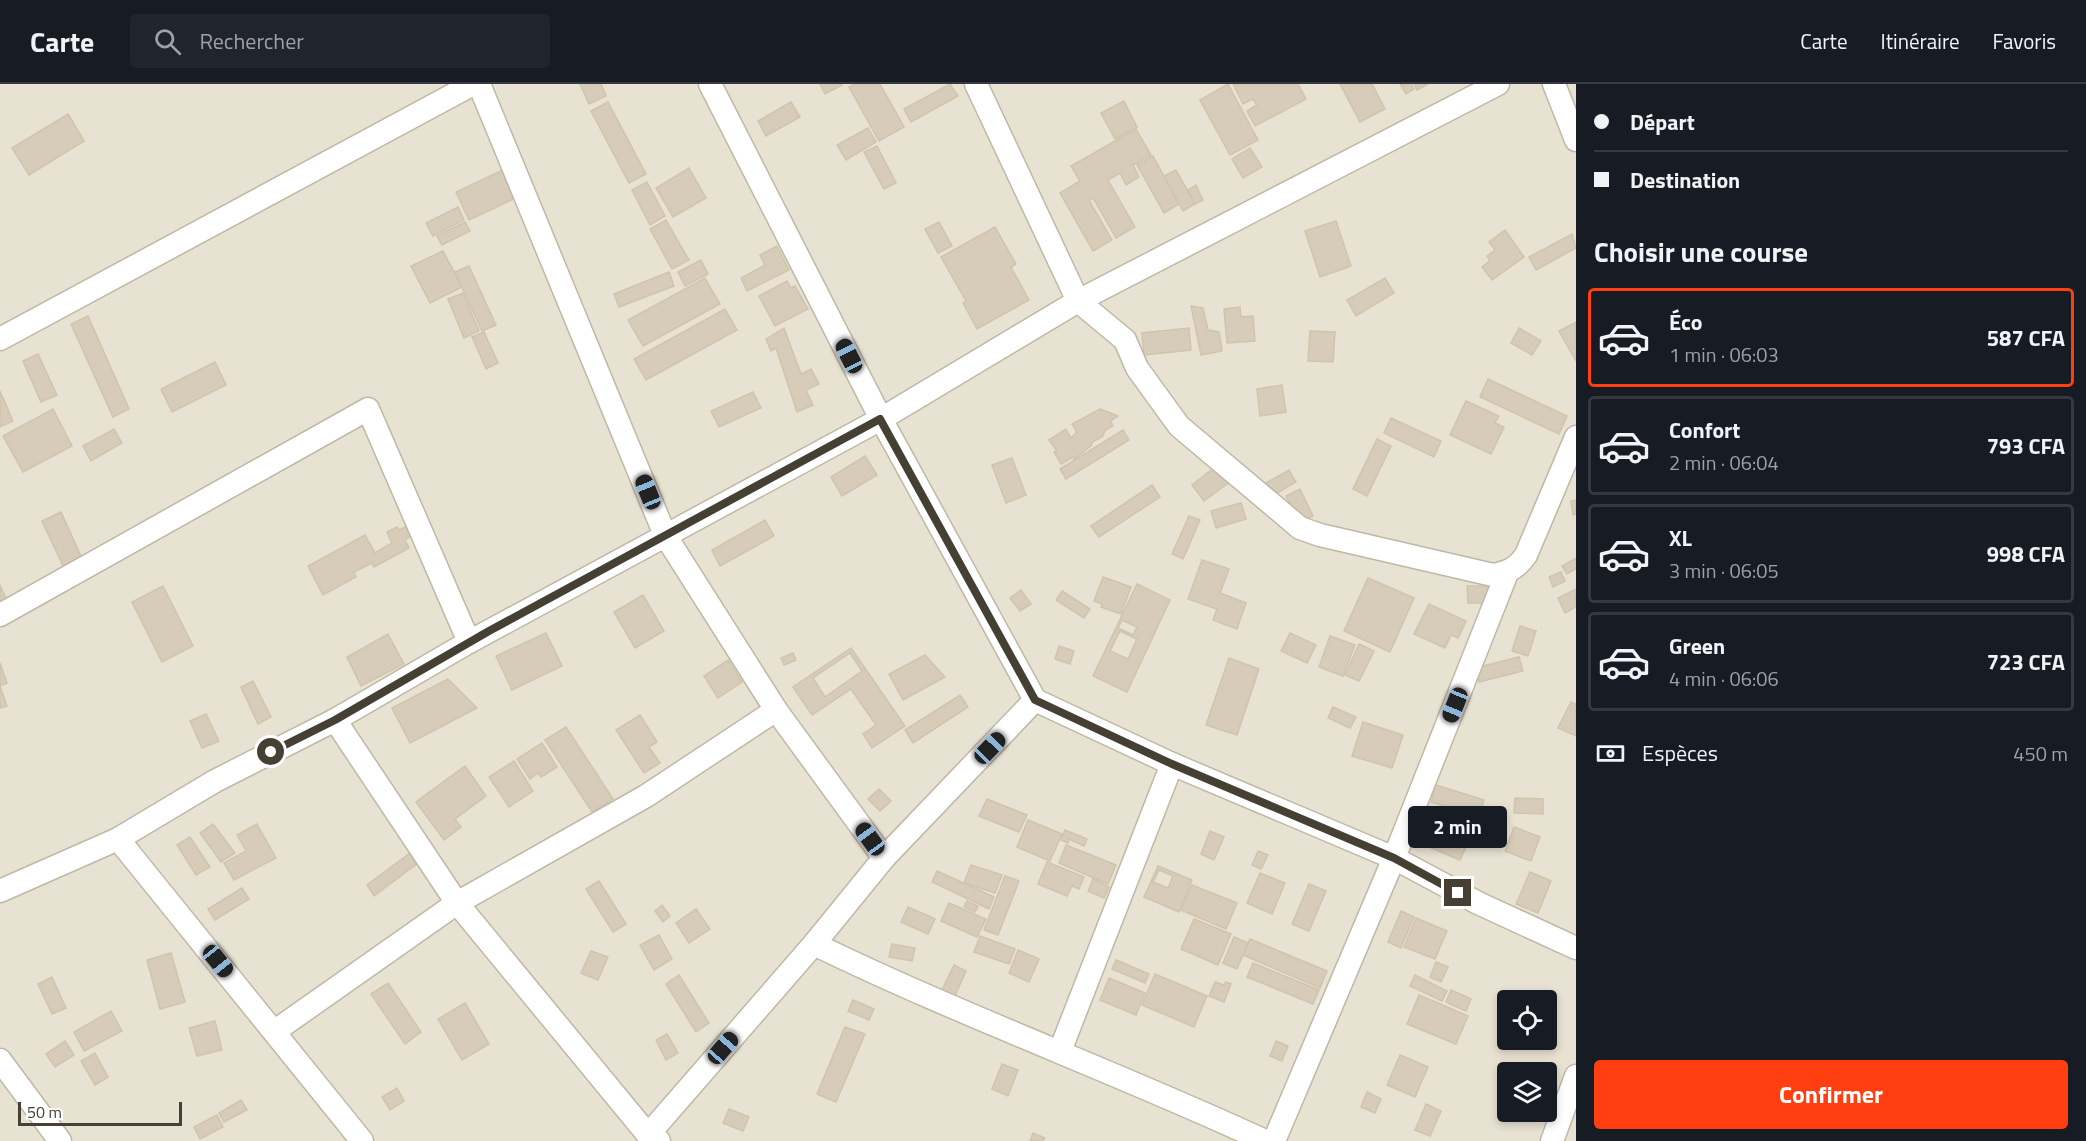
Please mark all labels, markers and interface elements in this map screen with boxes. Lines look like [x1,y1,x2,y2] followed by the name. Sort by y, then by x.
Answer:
[130,14,550,68] search box
[30,20,94,63] text: Carte
[199,24,304,58] text: Rechercher
[151,25,184,58] icon: search
[1800,25,1848,57] text: Carte
[1881,25,1960,57] text: Itinéraire
[1993,25,2056,57] text: Favoris
[1630,105,1695,139] text: Départ
[1630,163,1740,197] text: Destination
[1594,231,1808,272] text: Choisir une course
[1669,305,1702,339] text: Éco
[1597,311,1651,365] icon: car
[1987,321,2065,355] text: 587 CFA
[833,336,865,376] car
[1669,339,1779,370] text: 1 min · 06:03
[1669,413,1740,447] text: Confort
[1597,419,1651,473] icon: car
[1987,429,2065,463] text: 793 CFA
[1669,447,1779,478] text: 2 min · 06:04
[633,472,663,512] car
[1669,521,1692,555] text: XL
[1597,527,1651,581] icon: car
[1987,537,2065,571] text: 998 CFA
[1669,555,1779,586] text: 3 min · 06:05
[1669,629,1725,663] text: Green
[1597,635,1651,689] icon: car
[1987,645,2065,679] text: 723 CFA
[1669,663,1779,694] text: 4 min · 06:06
[1440,685,1470,725] car
[971,729,1009,767] car
[1642,736,1718,770] text: Espèces
[1594,737,1627,770] icon: cash
[257,738,284,765] route start
[2013,738,2068,769] text: 450 m
[1408,806,1508,848] callout: 2 min
[1433,811,1482,842] text: 2 min
[852,819,888,859] car
[1444,879,1471,906] route end
[200,941,236,981] car
[1497,990,1557,1122] map controls
[1497,990,1557,1050] button: locate
[704,1029,742,1067] car
[1594,1060,2068,1129] button: Confirmer
[1497,1062,1557,1122] button: layers
[18,1099,182,1126] scale bar
[27,1100,62,1124] text: 50 m

